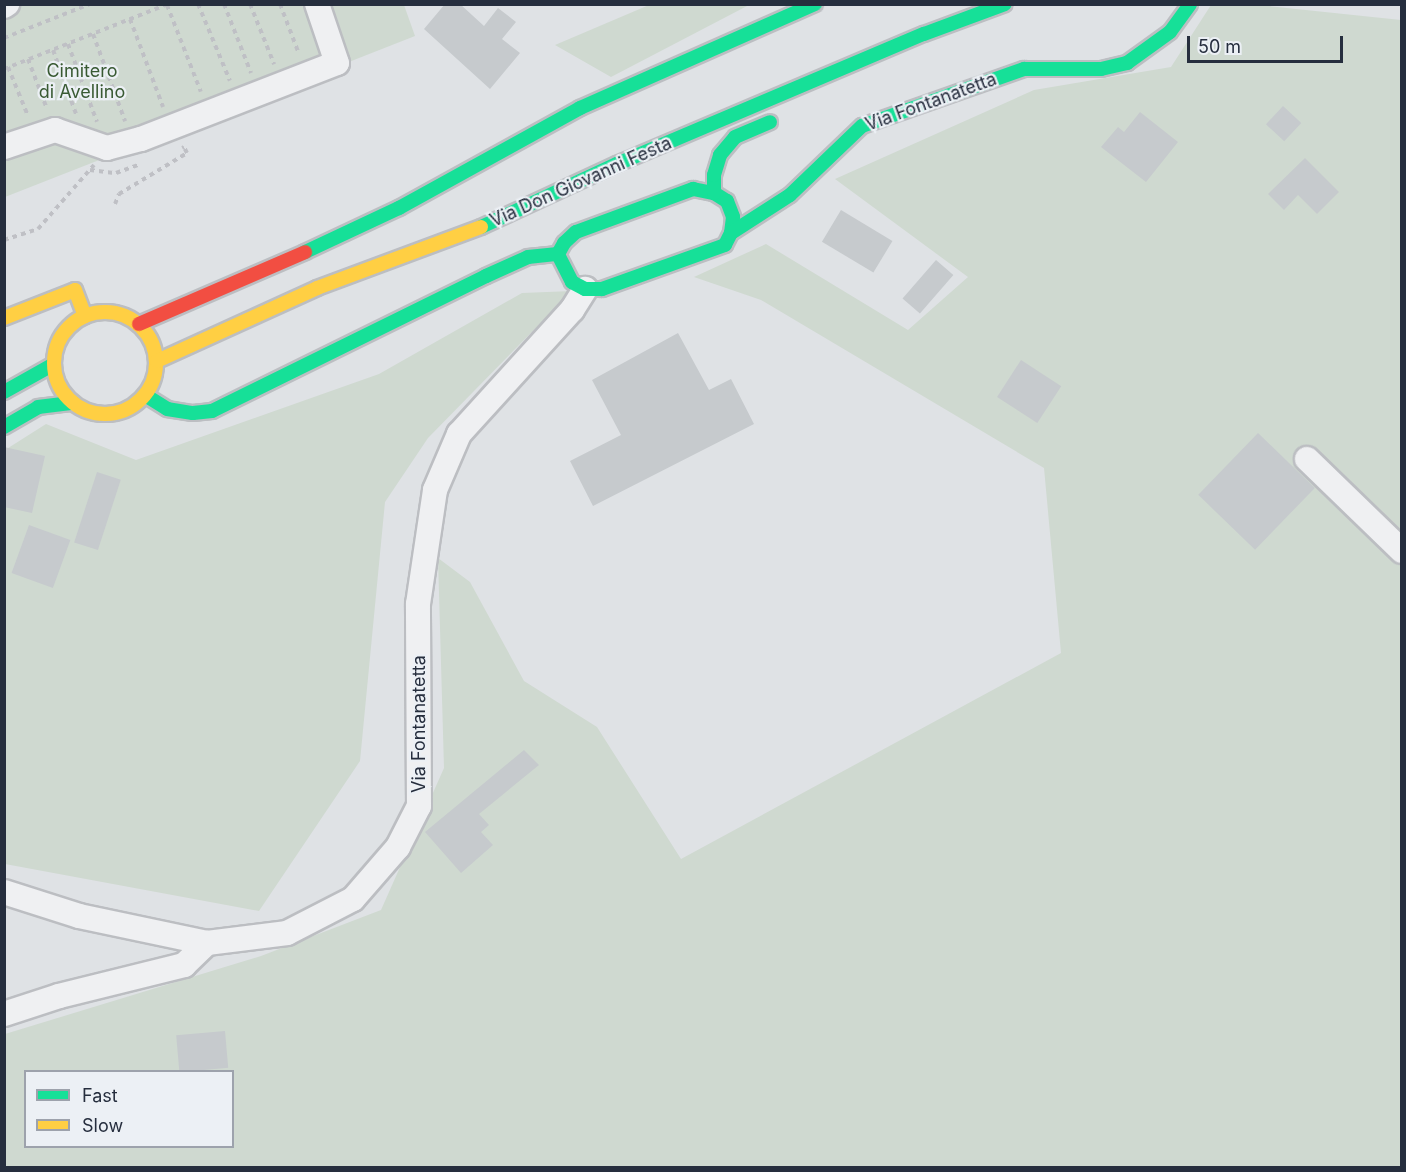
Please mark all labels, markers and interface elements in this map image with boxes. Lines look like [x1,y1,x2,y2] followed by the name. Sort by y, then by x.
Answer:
[1190,24,1346,62] scale bar
[1198,36,1241,57] text: 50 m
[39,61,125,104] park label: Cimitero di Avellino
[863,68,999,136] street label: Via Fontanatetta
[487,132,675,232] street label: Via Don Giovanni Festa
[408,655,430,793] street label: Via Fontanatetta
[24,1070,234,1148] legend
[82,1085,118,1106] text: Fast
[82,1115,123,1136] text: Slow

